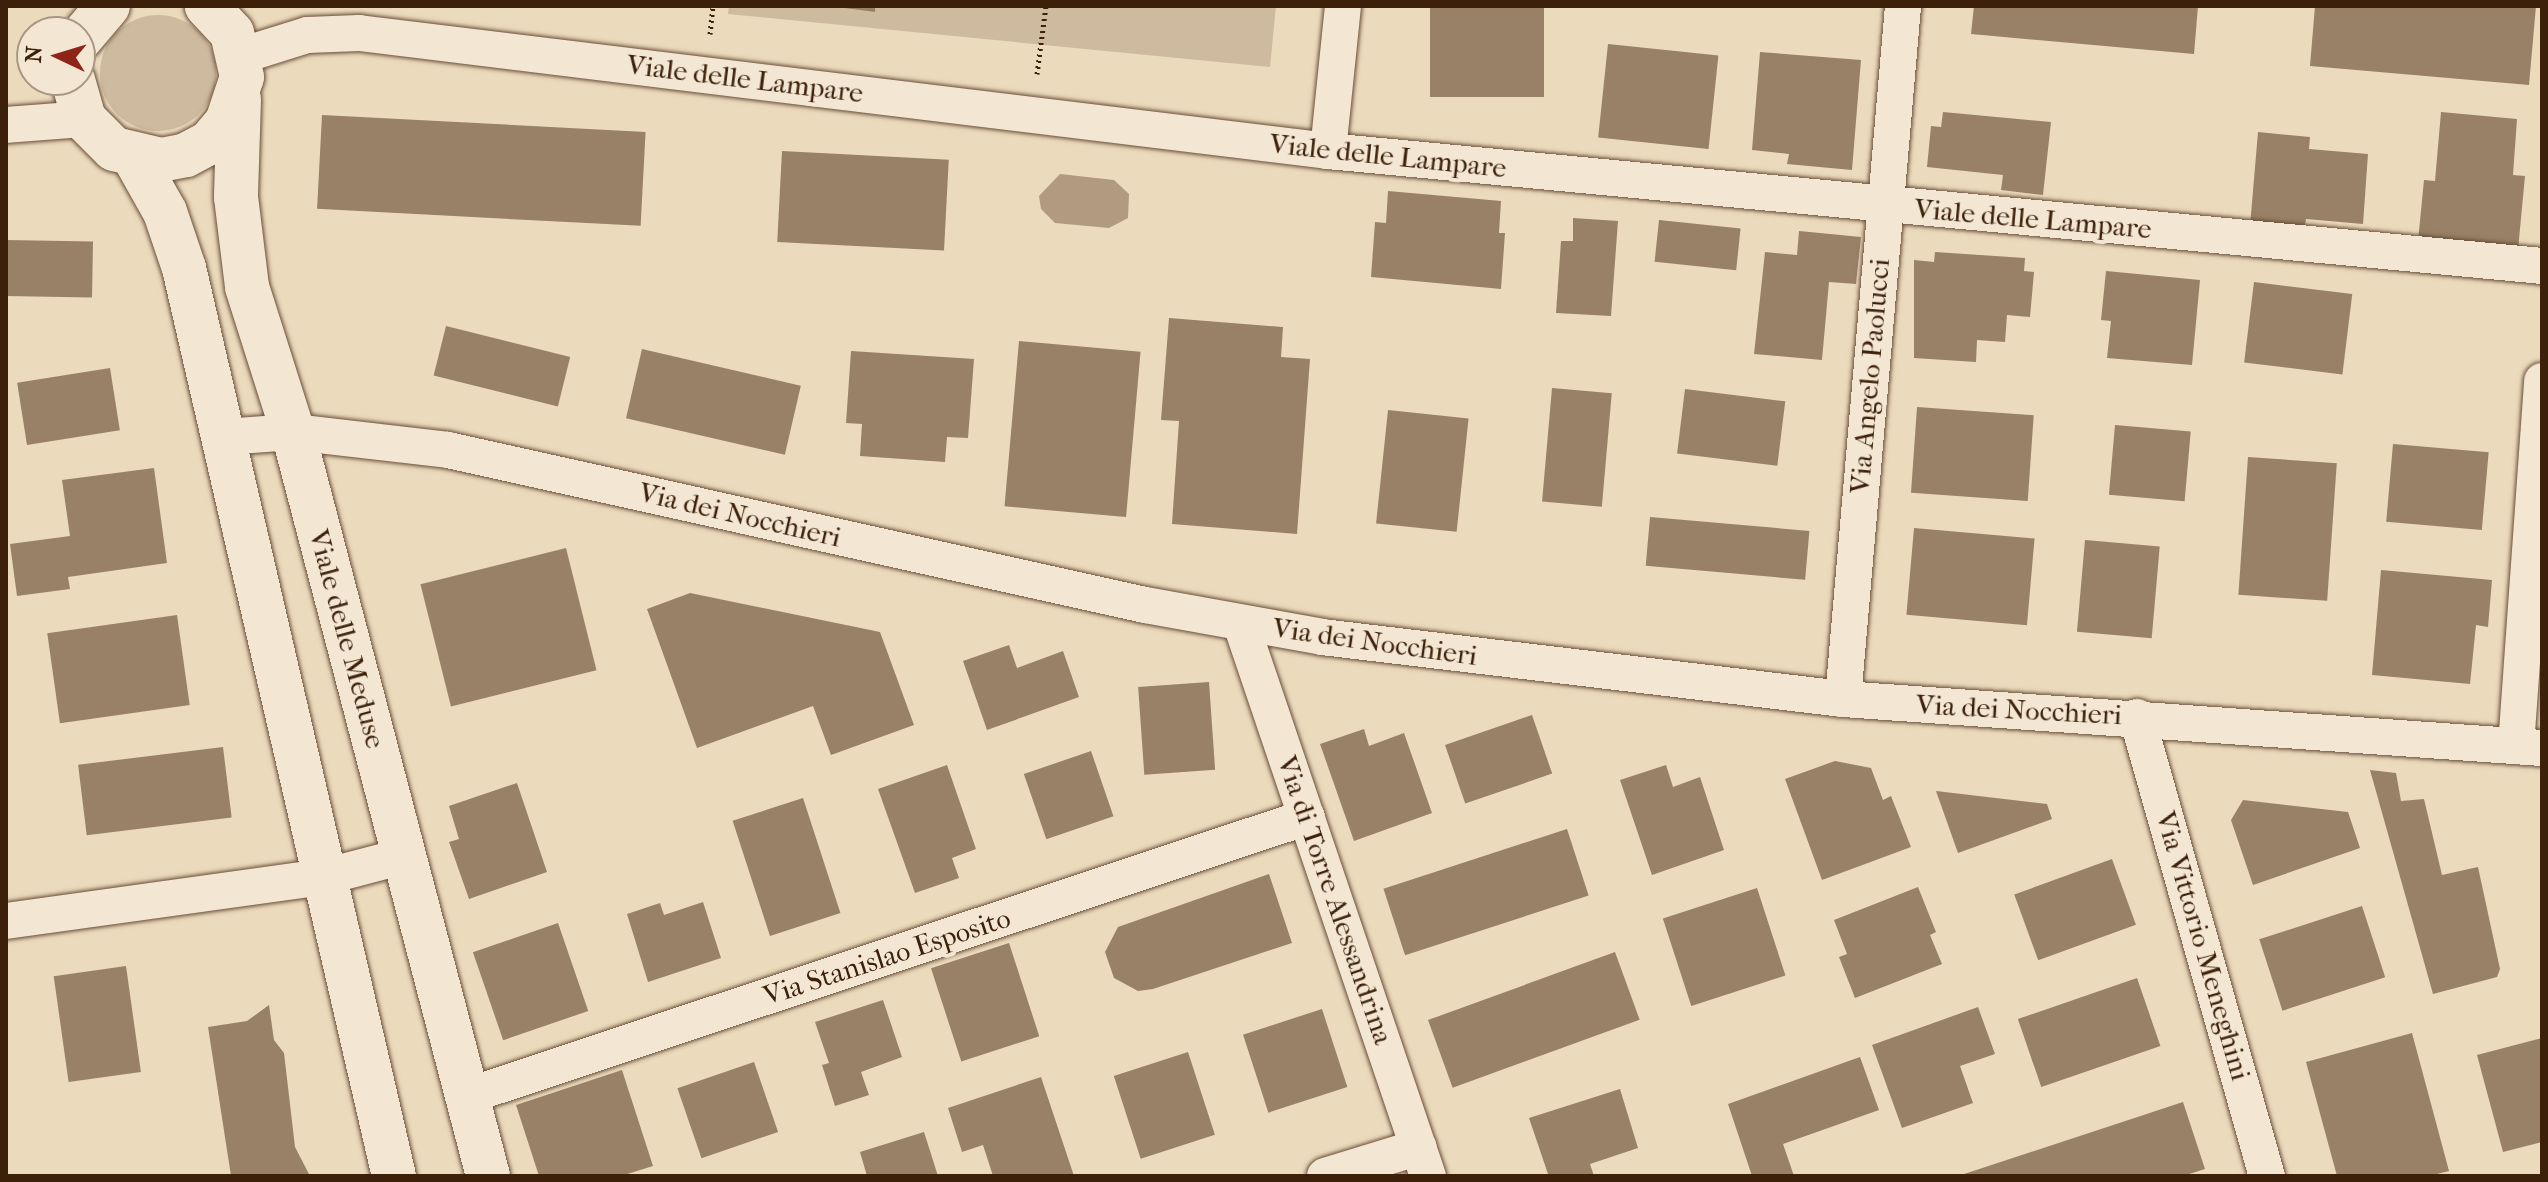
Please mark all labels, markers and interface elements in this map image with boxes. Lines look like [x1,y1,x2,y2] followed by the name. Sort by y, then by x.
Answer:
[16,16,96,96] north arrow
[21,45,48,64] text: N
[625,48,865,110] street label: Viale delle Lampare
[1268,127,1508,185] street label: Viale delle Lampare
[1913,192,2153,246] street label: Viale delle Lampare
[1843,257,1897,495] street label: Via Angelo Paolucci
[636,475,844,555] street label: Via dei Nocchieri
[302,526,392,752] street label: Viale delle Meduse
[1271,611,1479,673] street label: Via dei Nocchieri
[1915,688,2123,732] street label: Via dei Nocchieri
[1270,751,1400,1049] street label: Via di Torre Alessandrina
[2148,808,2258,1084] street label: Via Vittorio Meneghini
[759,901,1015,1013] street label: Via Stanislao Esposito

